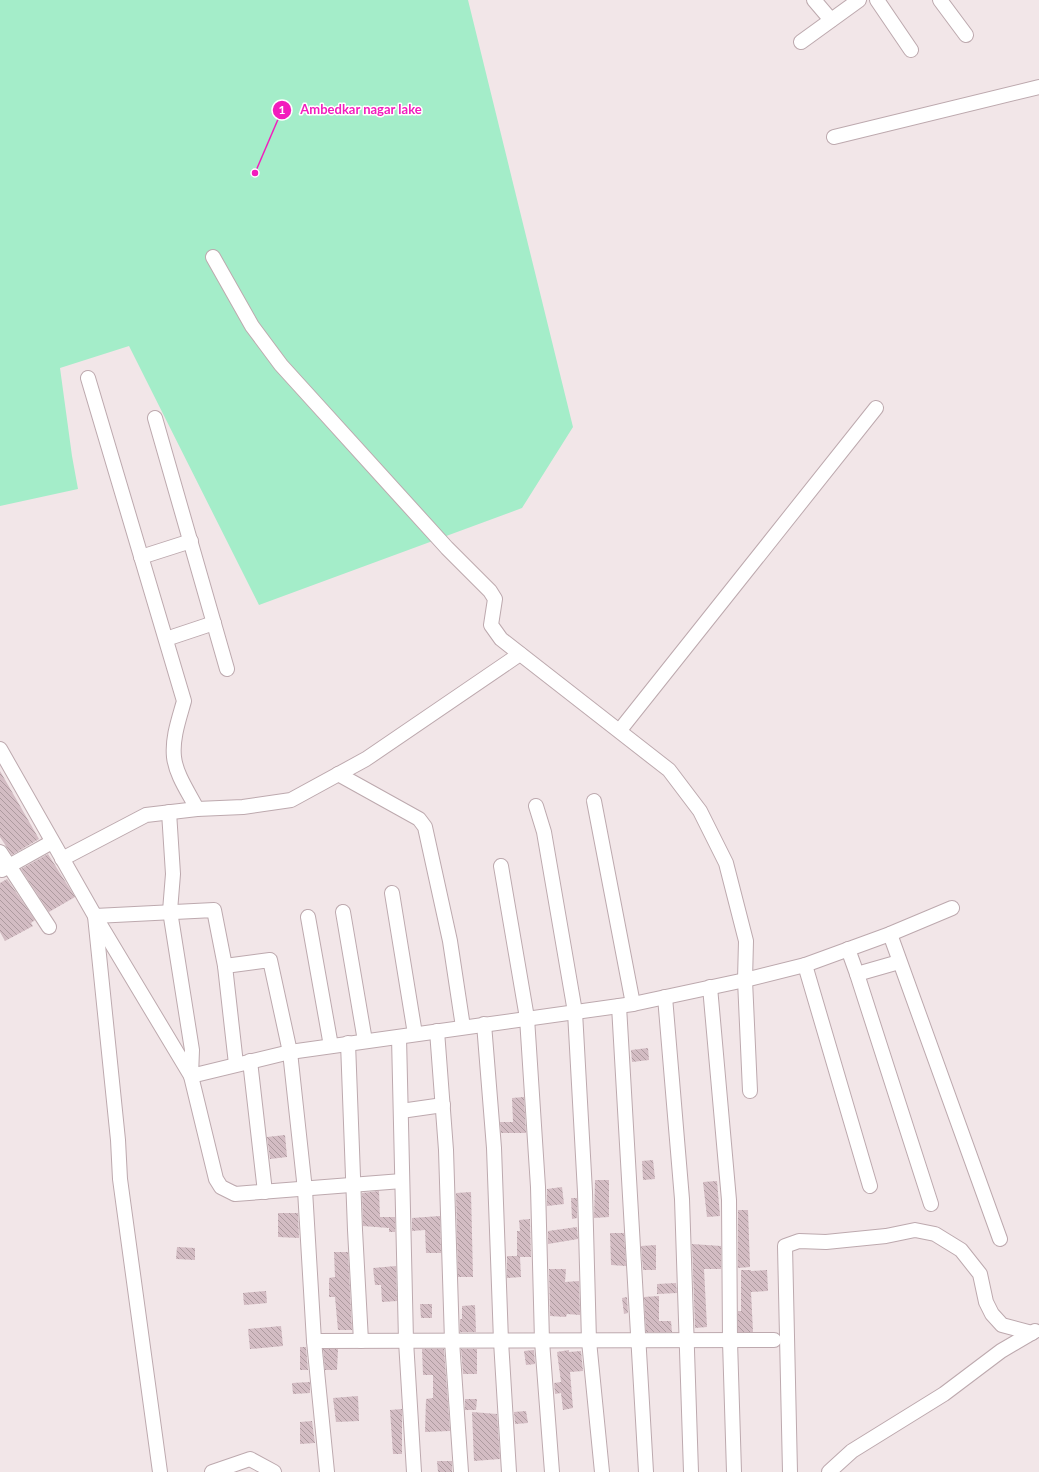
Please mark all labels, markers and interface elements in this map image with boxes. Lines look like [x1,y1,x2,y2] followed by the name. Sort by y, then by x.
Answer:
[272,97,430,122] callout: Ambedkar nagar lake
[299,101,422,117] text: Ambedkar nagar lake
[279,102,286,117] text: 1

